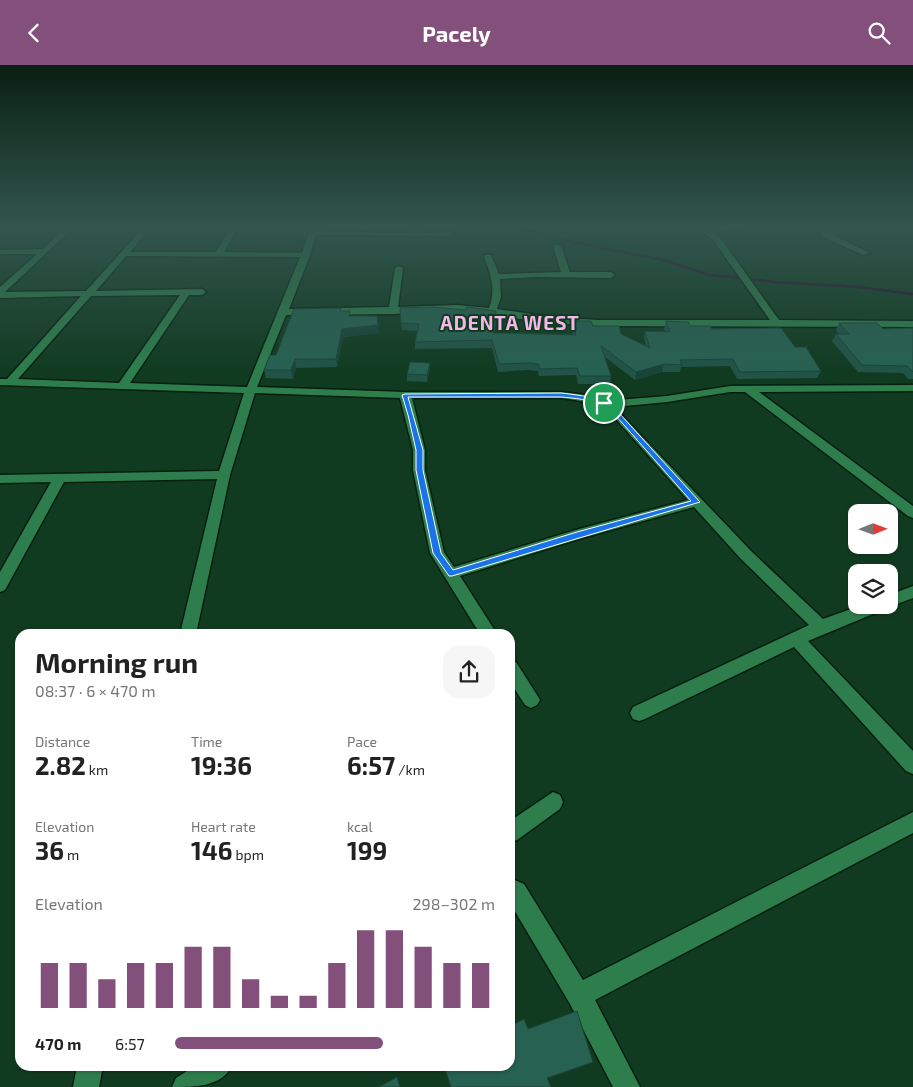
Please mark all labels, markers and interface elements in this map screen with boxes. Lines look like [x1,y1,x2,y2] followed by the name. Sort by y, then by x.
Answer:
[20,19,48,47] icon: back
[865,19,893,47] icon: search
[422,20,491,46] text: Pacely
[440,311,580,334] district label: ADENTA WEST
[583,382,625,424] pin
[590,389,618,417] icon: arrive
[848,504,898,554] north arrow
[848,504,898,614] map controls
[848,564,898,614] button: layers
[35,645,198,679] text: Morning run
[443,646,495,698] button: share
[35,681,155,700] text: 08:37 · 6 × 470 m
[35,733,90,750] text: Distance
[191,733,222,750] text: Time
[347,733,377,750] text: Pace
[35,750,86,780] text: 2.82
[191,750,252,780] text: 19:36
[347,750,395,780] text: 6:57
[86,761,108,778] text: km
[395,761,425,778] text: /km
[35,818,94,835] text: Elevation
[191,818,256,835] text: Heart rate
[347,818,373,835] text: kcal
[35,835,64,865] text: 36
[191,835,232,865] text: 146
[347,835,387,865] text: 199
[64,846,79,863] text: m
[232,846,264,863] text: bpm
[35,894,103,913] text: Elevation
[413,894,495,913] text: 298–302 m
[35,1034,81,1053] text: 470 m
[115,1034,145,1053] text: 6:57

